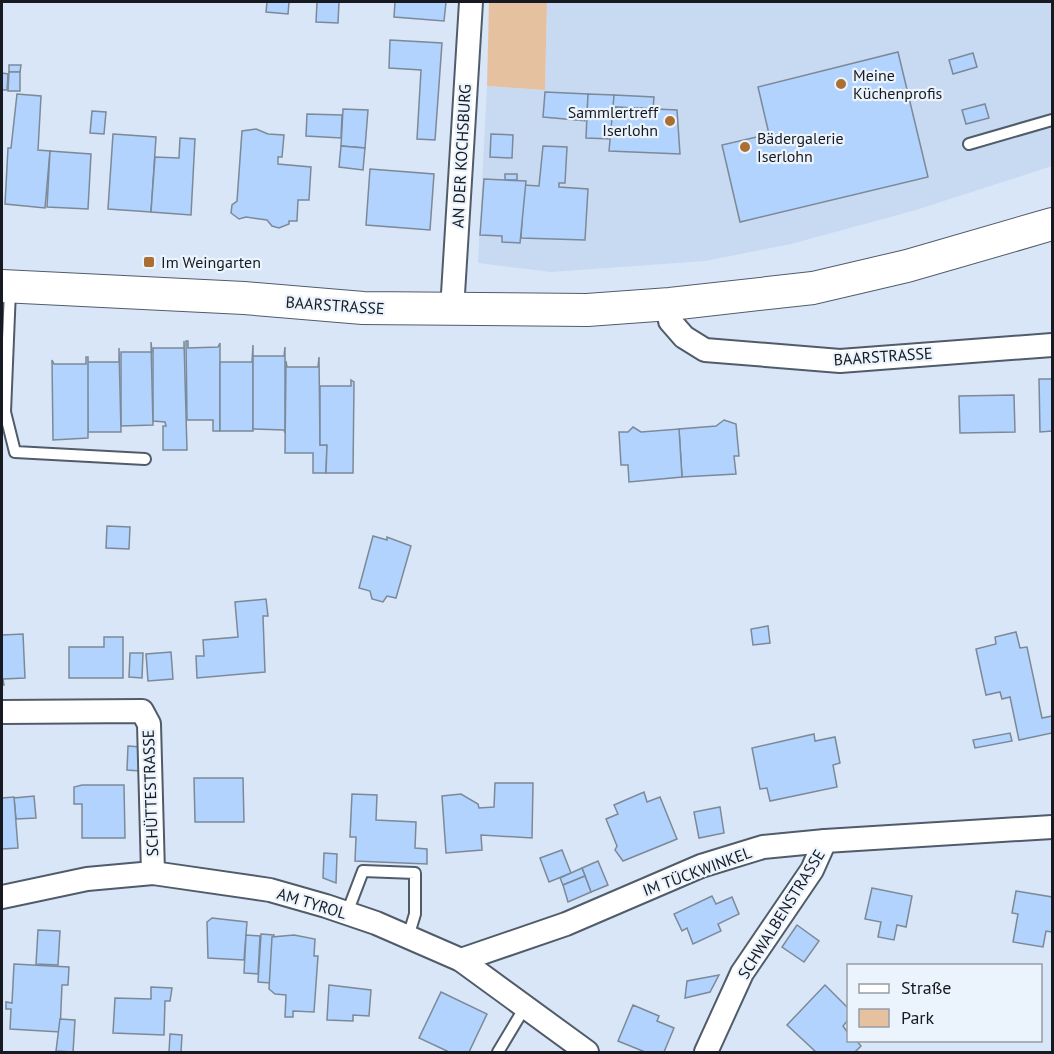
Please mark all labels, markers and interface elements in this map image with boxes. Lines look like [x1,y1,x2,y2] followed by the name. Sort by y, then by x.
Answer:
[853,65,943,103] place label: Meine Küchenprofis
[834,77,848,91] marker: Meine Küchenprofis
[447,84,475,228] street label: AN DER KOCHSBURG
[568,102,659,140] place label: Sammlertreff Iserlohn
[663,114,677,128] marker: Sammlertreff Iserlohn
[757,128,844,166] place label: Bädergalerie Iserlohn
[738,140,752,154] marker: Bädergalerie Iserlohn
[161,252,261,272] place label: Im Weingarten
[142,255,156,269] marker: Im Weingarten
[285,292,385,318] street label: BAARSTRASSE
[833,343,933,369] street label: BAARSTRASSE
[138,729,162,857] street label: SCHÜTTESTRASSE
[640,842,754,900] street label: IM TÜCKWINKEL
[733,846,829,982] street label: SCHWALBENSTRASSE
[275,883,349,923] street label: AM TYROL
[847,964,1042,1042] legend
[901,976,952,999] text: Straße
[901,1006,934,1029] text: Park

